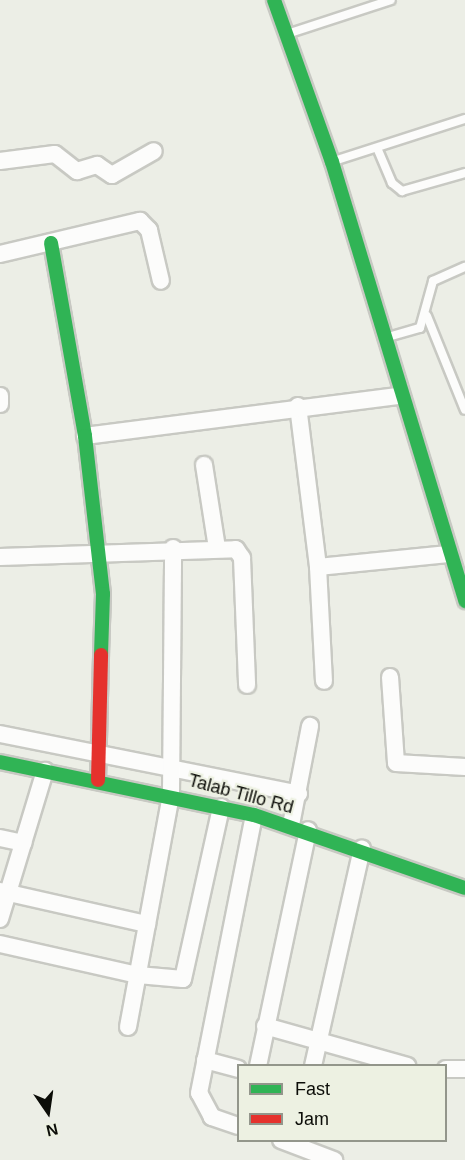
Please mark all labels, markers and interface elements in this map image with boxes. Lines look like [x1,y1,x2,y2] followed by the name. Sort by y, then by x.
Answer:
[186,770,296,818] street label: Talab Tillo Rd
[237,1064,447,1142] legend
[295,1079,330,1099] text: Fast
[18,1082,78,1142] north arrow
[295,1109,329,1129] text: Jam
[45,1120,60,1140] text: N

